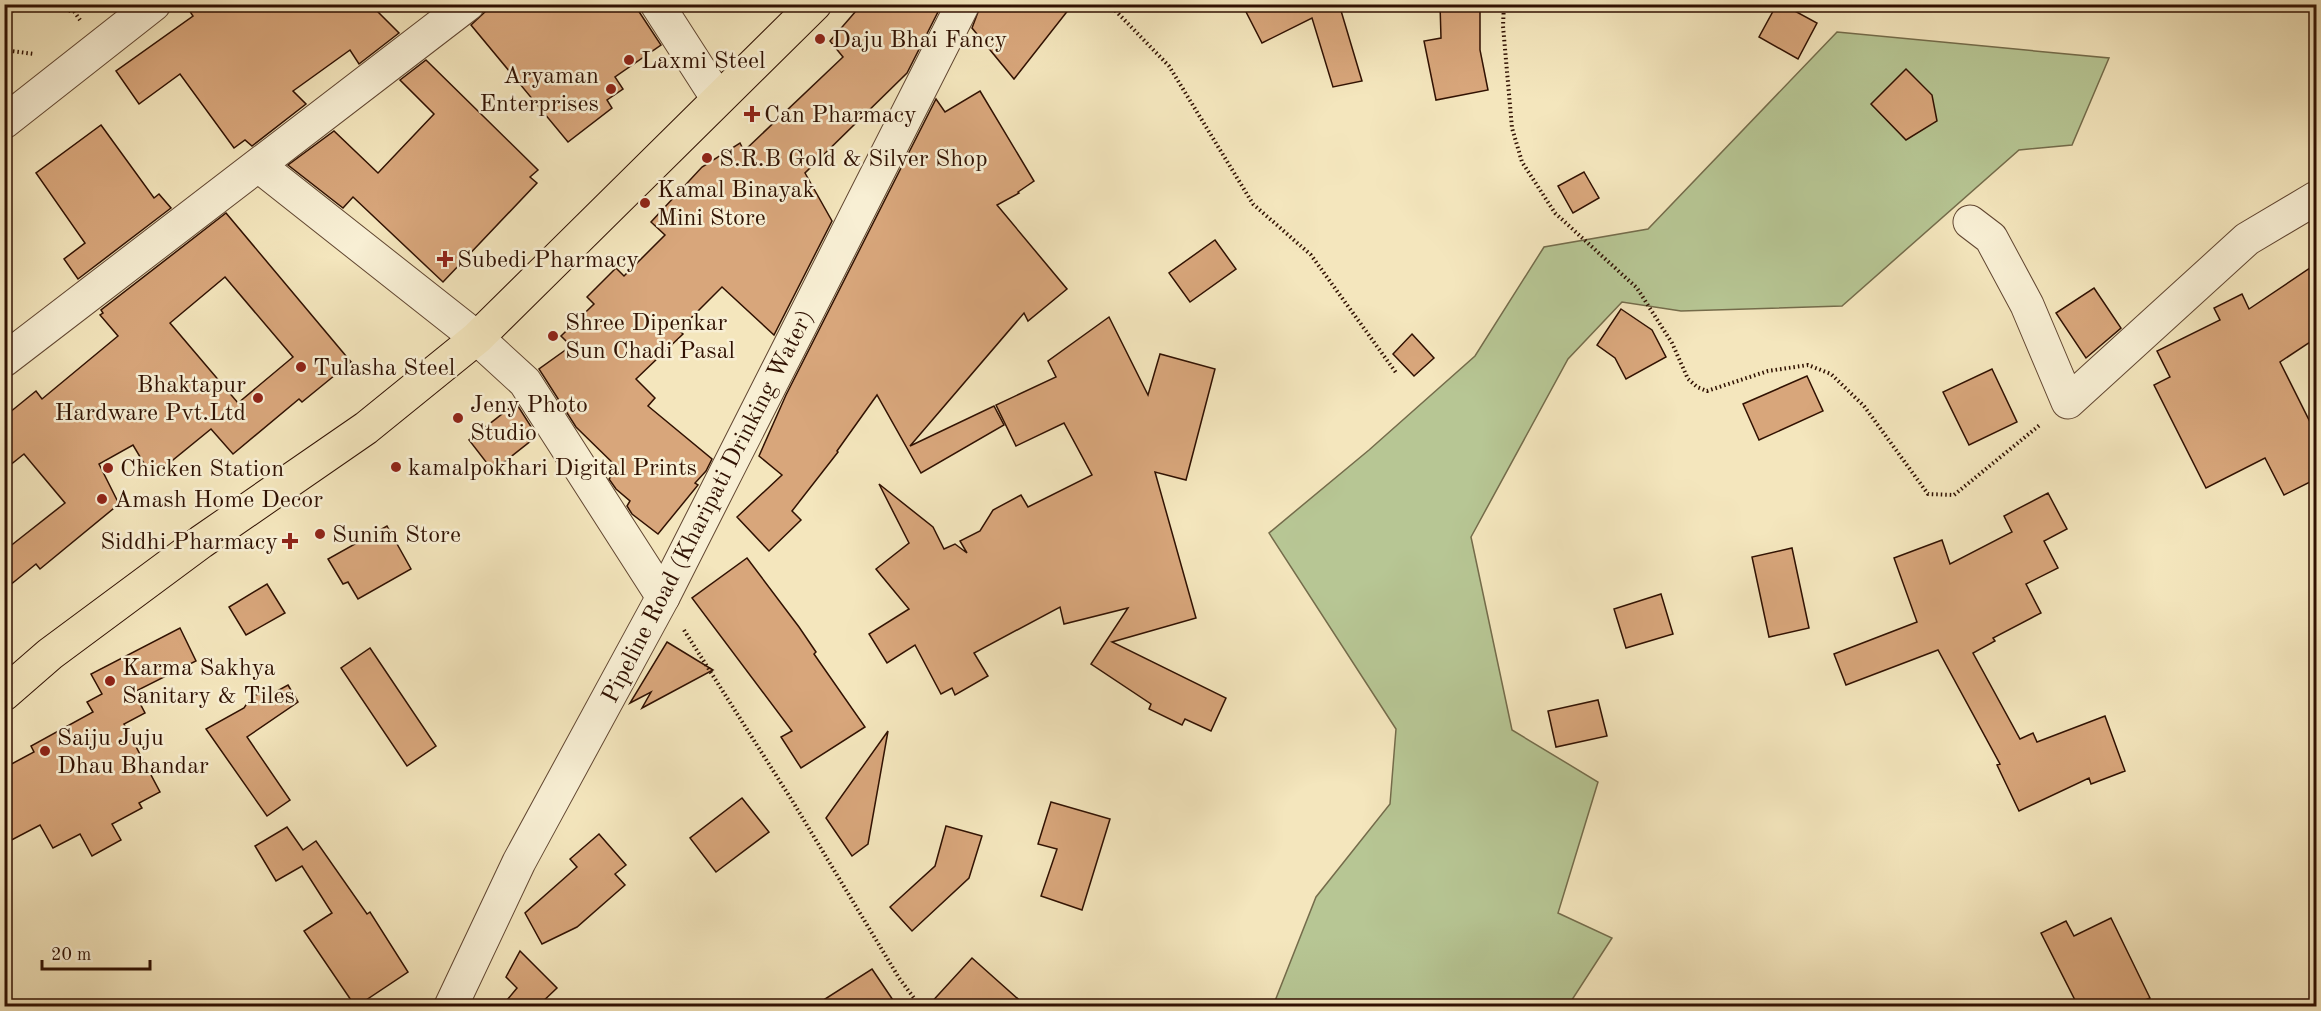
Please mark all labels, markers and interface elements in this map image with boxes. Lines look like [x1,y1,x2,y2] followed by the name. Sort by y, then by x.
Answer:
[832,29,1007,53] place label: Daju Bhai Fancy
[813,32,827,46] marker: Daju Bhai Fancy
[641,50,766,74] place label: Laxmi Steel
[622,53,636,67] marker: Laxmi Steel
[480,65,599,117] place label: Aryaman Enterprises
[604,82,618,96] marker: Aryaman Enterprises
[764,104,917,128] place label: Can Pharmacy
[745,107,759,121] marker: Can Pharmacy
[719,148,988,172] place label: S.R.B Gold & Silver Shop
[700,151,714,165] marker: S.R.B Gold & Silver Shop
[657,179,815,231] place label: Kamal Binayak Mini Store
[638,196,652,210] marker: Kamal Binayak Mini Store
[457,249,639,273] place label: Subedi Pharmacy
[438,252,452,266] marker: Subedi Pharmacy
[599,306,819,707] street label: Pipeline Road (Kharipati Drinking Water)
[565,312,735,364] place label: Shree Dipenkar Sun Chadi Pasal
[546,329,560,343] marker: Shree Dipenkar Sun Chadi Pasal
[313,357,455,381] place label: Tulasha Steel
[294,360,308,374] marker: Tulasha Steel
[54,374,246,426] place label: Bhaktapur Hardware Pvt.Ltd
[251,391,265,405] marker: Bhaktapur Hardware Pvt.Ltd
[470,394,588,446] place label: Jeny Photo Studio
[451,411,465,425] marker: Jeny Photo Studio
[408,457,697,481] place label: kamalpokhari Digital Prints
[120,458,284,482] place label: Chicken Station
[389,460,403,474] marker: kamalpokhari Digital Prints
[101,461,115,475] marker: Chicken Station
[114,489,323,513] place label: Amash Home Decor
[95,492,109,506] marker: Amash Home Decor
[332,524,461,548] place label: Sunim Store
[313,527,327,541] marker: Sunim Store
[100,531,278,555] place label: Siddhi Pharmacy
[283,534,297,548] marker: Siddhi Pharmacy
[122,657,295,709] place label: Karma Sakhya Sanitary & Tiles
[103,674,117,688] marker: Karma Sakhya Sanitary & Tiles
[57,727,209,779] place label: Saiju Juju Dhau Bhandar
[38,744,52,758] marker: Saiju Juju Dhau Bhandar
[42,933,150,971] scale bar
[51,946,91,964] text: 20 m

